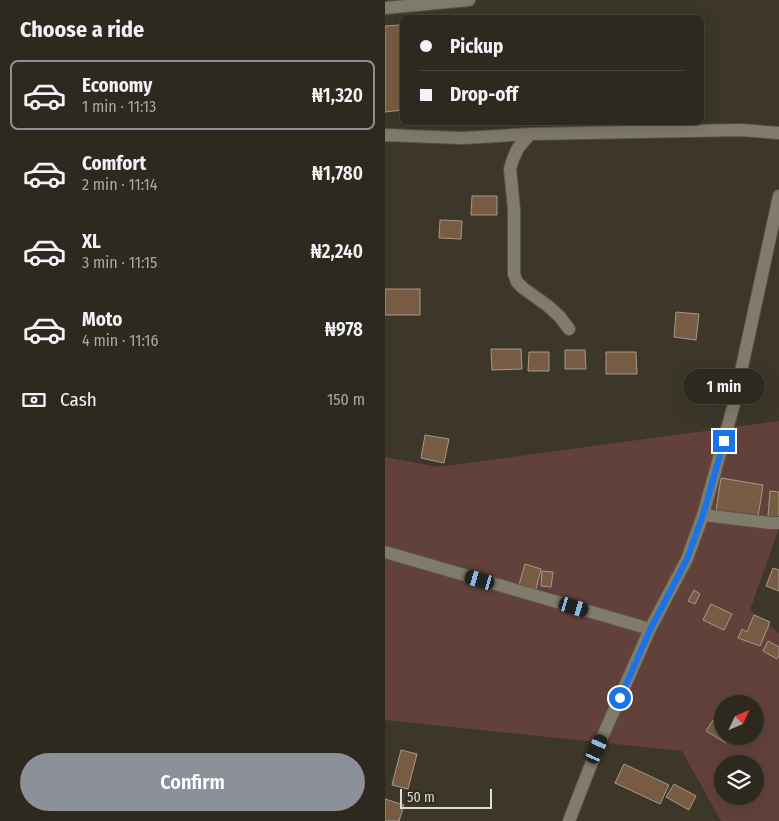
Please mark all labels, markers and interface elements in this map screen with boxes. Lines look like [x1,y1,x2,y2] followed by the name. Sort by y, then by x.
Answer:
[20,16,144,43] text: Choose a ride
[450,35,503,58] text: Pickup
[22,73,67,118] icon: car
[82,74,152,97] text: Economy
[450,83,518,106] text: Drop-off
[312,84,363,107] text: ₦1,320
[82,97,156,116] text: 1 min · 11:13
[22,151,67,196] icon: car
[82,152,146,175] text: Comfort
[312,162,363,185] text: ₦1,780
[82,175,157,194] text: 2 min · 11:14
[22,229,67,274] icon: car
[82,230,101,253] text: XL
[311,240,363,263] text: ₦2,240
[82,253,157,272] text: 3 min · 11:15
[22,307,67,352] icon: car
[82,308,122,331] text: Moto
[325,318,363,341] text: ₦978
[82,331,158,350] text: 4 min · 11:16
[683,368,765,404] callout: 1 min
[707,377,741,396] text: 1 min
[20,386,48,414] icon: cash
[60,388,97,411] text: Cash
[327,390,365,409] text: 150 m
[713,430,735,452] route end
[463,569,496,591] car
[557,595,590,619] car
[609,687,631,709] route start
[714,695,764,745] north arrow
[714,695,764,805] map controls
[584,732,609,766] car
[20,753,365,811] button: Confirm
[714,755,764,805] button: layers
[400,786,493,809] scale bar
[407,789,435,806] text: 50 m

